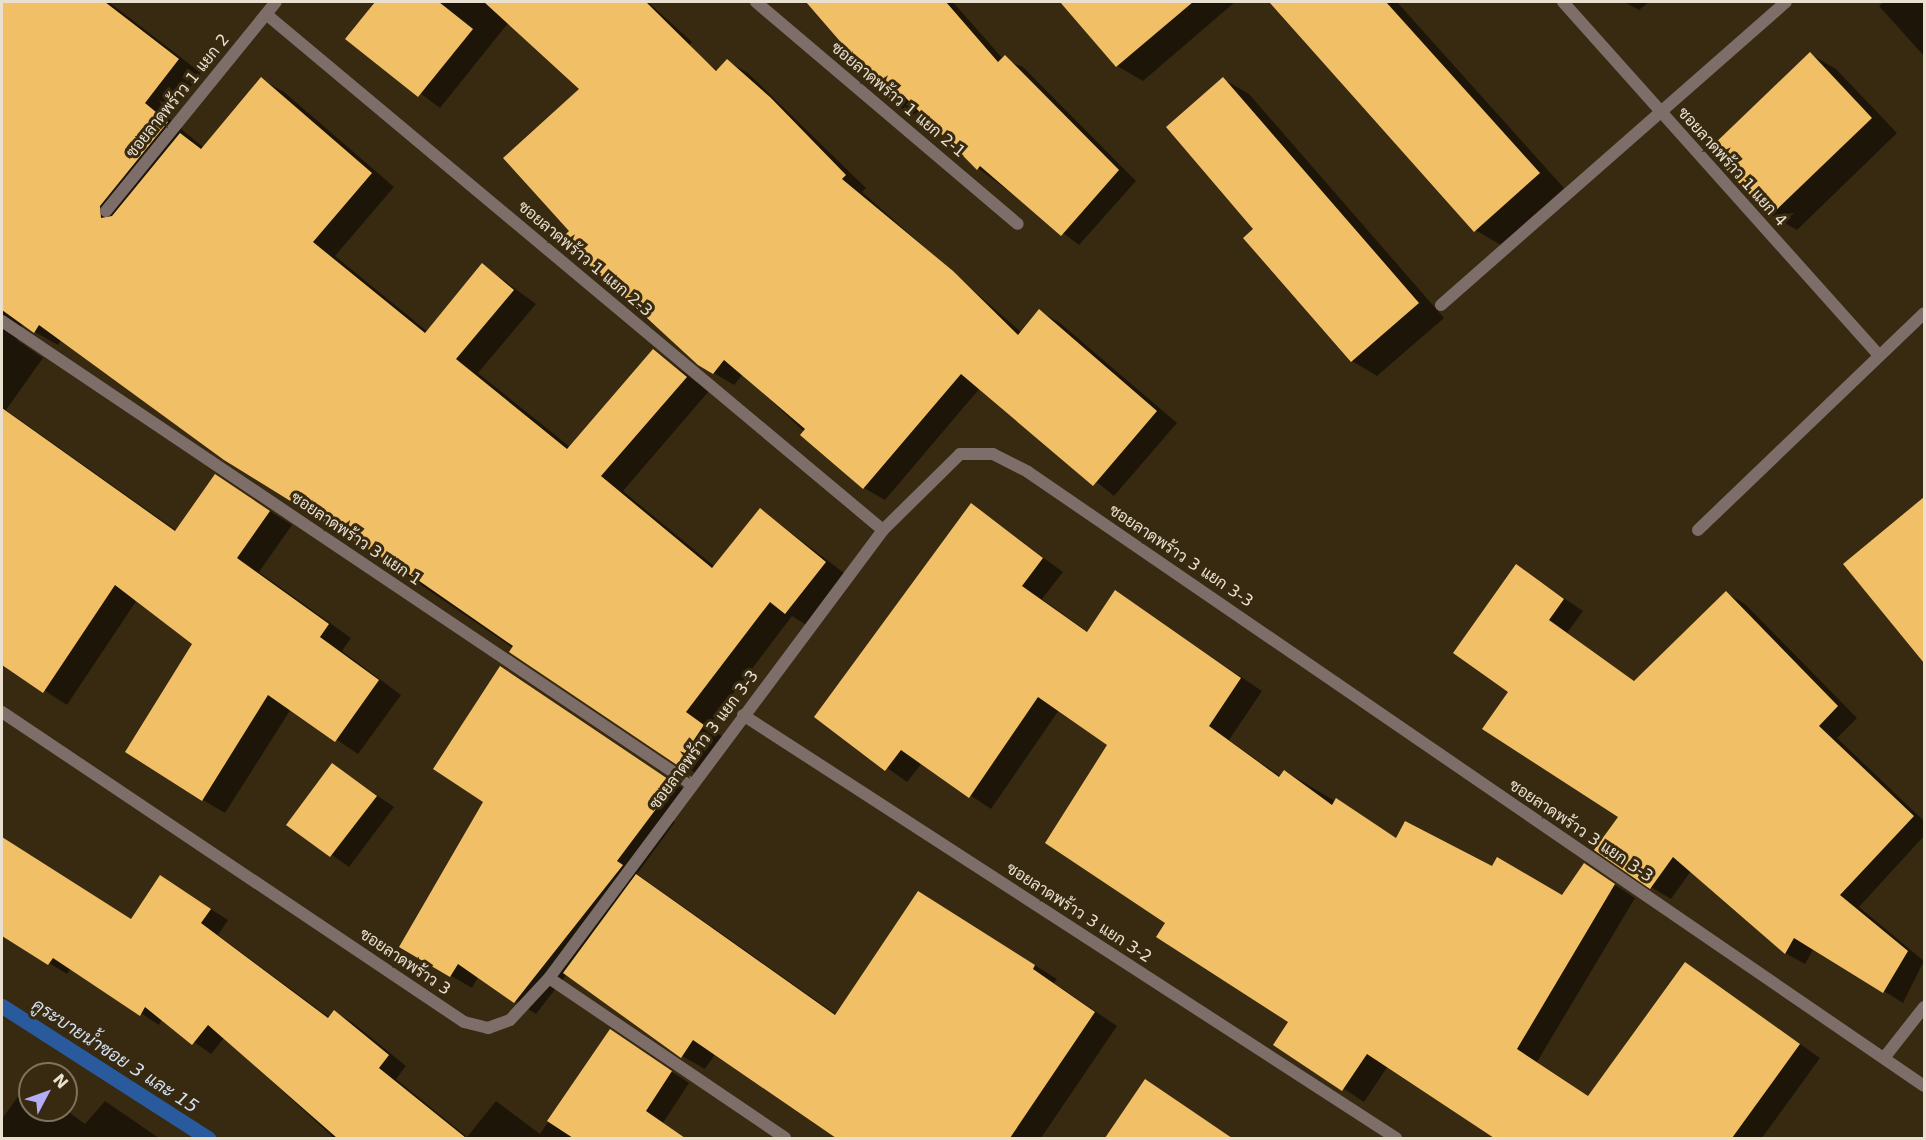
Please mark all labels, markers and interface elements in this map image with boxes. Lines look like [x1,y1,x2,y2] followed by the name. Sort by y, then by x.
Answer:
[122,30,234,162] street label: ซอยลาดพร้าว 1 แยก 2
[827,38,969,162] street label: ซอยลาดพร้าว 1 แยก 2-1
[1674,104,1790,230] street label: ซอยลาดพร้าว 1 แยก 4
[514,197,656,321] street label: ซอยลาดพร้าว 1 แยก 2-3
[287,488,425,590] street label: ซอยลาดพร้าว 3 แยก 1
[1105,501,1257,611] street label: ซอยลาดพร้าว 3 แยก 3-3
[645,667,763,813] street label: ซอยลาดพร้าว 3 แยก 3-3
[1505,776,1657,886] street label: ซอยลาดพร้าว 3 แยก 3-3
[1003,859,1155,967] street label: ซอยลาดพร้าว 3 แยก 3-2
[356,925,454,999] street label: ซอยลาดพร้าว 3
[28,994,202,1118] water label: คูระบายน้ำซอย 3 และ 15
[18,1062,78,1122] north arrow
[49,1070,72,1092] text: N

